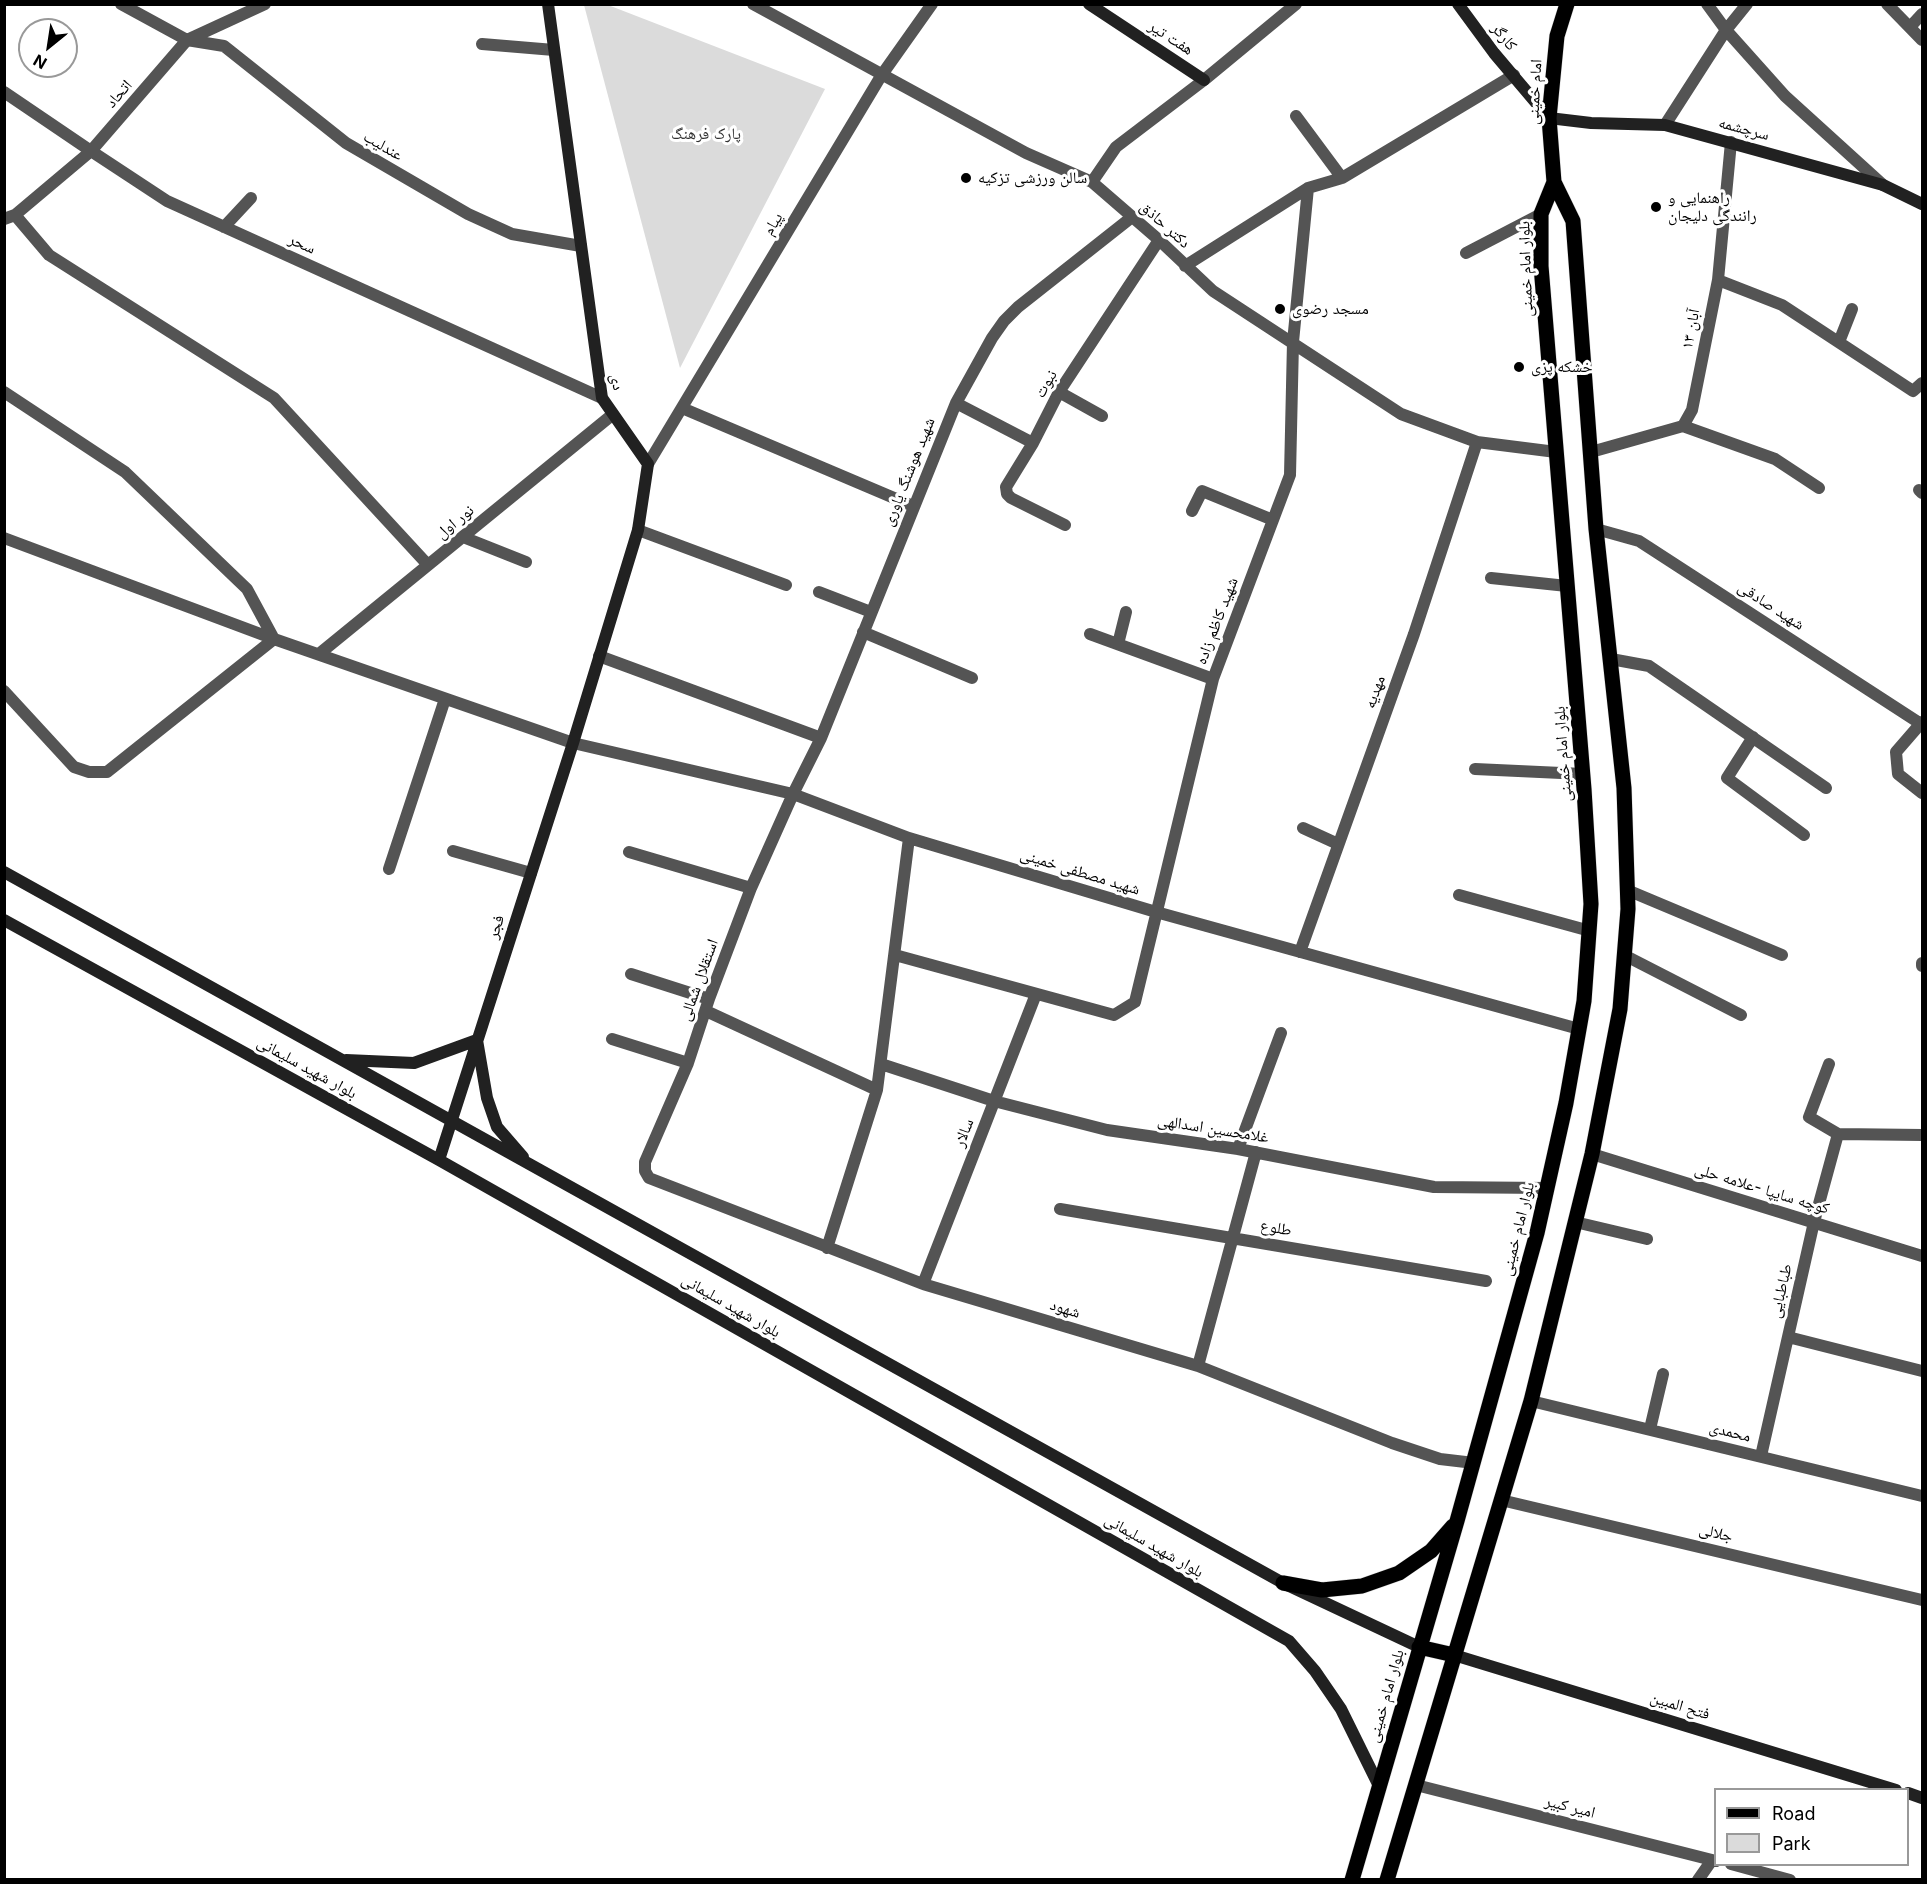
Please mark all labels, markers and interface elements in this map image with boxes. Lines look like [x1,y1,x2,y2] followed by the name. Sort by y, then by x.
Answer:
[1145,16,1197,60] street label: هفت تیر
[18,18,78,78] north arrow
[1487,19,1521,55] street label: کارگر
[30,50,50,74] text: N
[1524,59,1546,125] street label: امام خمینی
[102,76,136,112] street label: اتحاد
[1717,113,1771,145] street label: سرچشمه
[671,124,741,144] park label: پارک فرهنگ
[360,127,406,165] street label: عندلیب
[978,168,1087,188] place label: سالن ورزشی تزکیه
[959,171,973,185] marker: سالن ورزشی تزکیه
[1668,188,1757,226] place label: راهنمایی و رانندگی دلیجان
[1136,197,1194,253] street label: دکتر حاذق
[1649,200,1663,214] marker: راهنمایی و رانندگی دلیجان
[759,209,787,239] street label: پیام
[1515,221,1537,317] street label: بلوار امام خمینی
[285,230,319,258] street label: سحر
[1292,299,1369,319] place label: مسجد رضوی
[1273,302,1287,316] marker: مسجد رضوی
[1678,307,1704,351] street label: ۱۳ آبان
[1531,357,1593,377] place label: خشکه پزی
[1512,360,1526,374] marker: خشکه پزی
[1030,367,1062,401] street label: نبوت
[606,372,628,392] street label: دی
[879,415,939,529] street label: شهید هوشنگ یاوری
[432,501,478,543] street label: نور اول
[1192,575,1242,667] street label: شهید کاظم زاده
[1734,577,1808,635] street label: شهید صادقی
[1360,673,1390,711] street label: مهدیه
[1550,705,1576,803] street label: بلوار امام خمینی
[1018,845,1142,899] street label: شهید مصطفی خمینی
[483,913,509,941] street label: فجر
[675,936,723,1024] street label: استقلال شمالی
[254,1033,360,1103] street label: بلوار شهید سلیمانی
[1156,1111,1270,1147] street label: غلامحسین اسدالهی
[950,1116,978,1150] street label: سالار
[1692,1159,1832,1219] street label: کوچه سایپا -علامه حلی
[1497,1180,1539,1278] street label: بلوار امام خمینی
[1259,1216,1293,1240] street label: طلوع
[1765,1262,1797,1320] street label: طباطبایی
[678,1270,784,1342] street label: بلوار شهید سلیمانی
[1047,1295,1083,1323] street label: شهود
[1707,1418,1753,1446] street label: محمدی
[1101,1510,1207,1582] street label: بلوار شهید سلیمانی
[1697,1520,1735,1546] street label: جلالی
[1364,1647,1408,1745] street label: بلوار امام خمینی
[1648,1688,1712,1724] street label: فتح المبین
[1714,1788,1909,1866] legend
[1543,1791,1597,1823] street label: امیر کبیر
[1772,1803,1815,1824] text: Road
[1772,1833,1811,1854] text: Park

